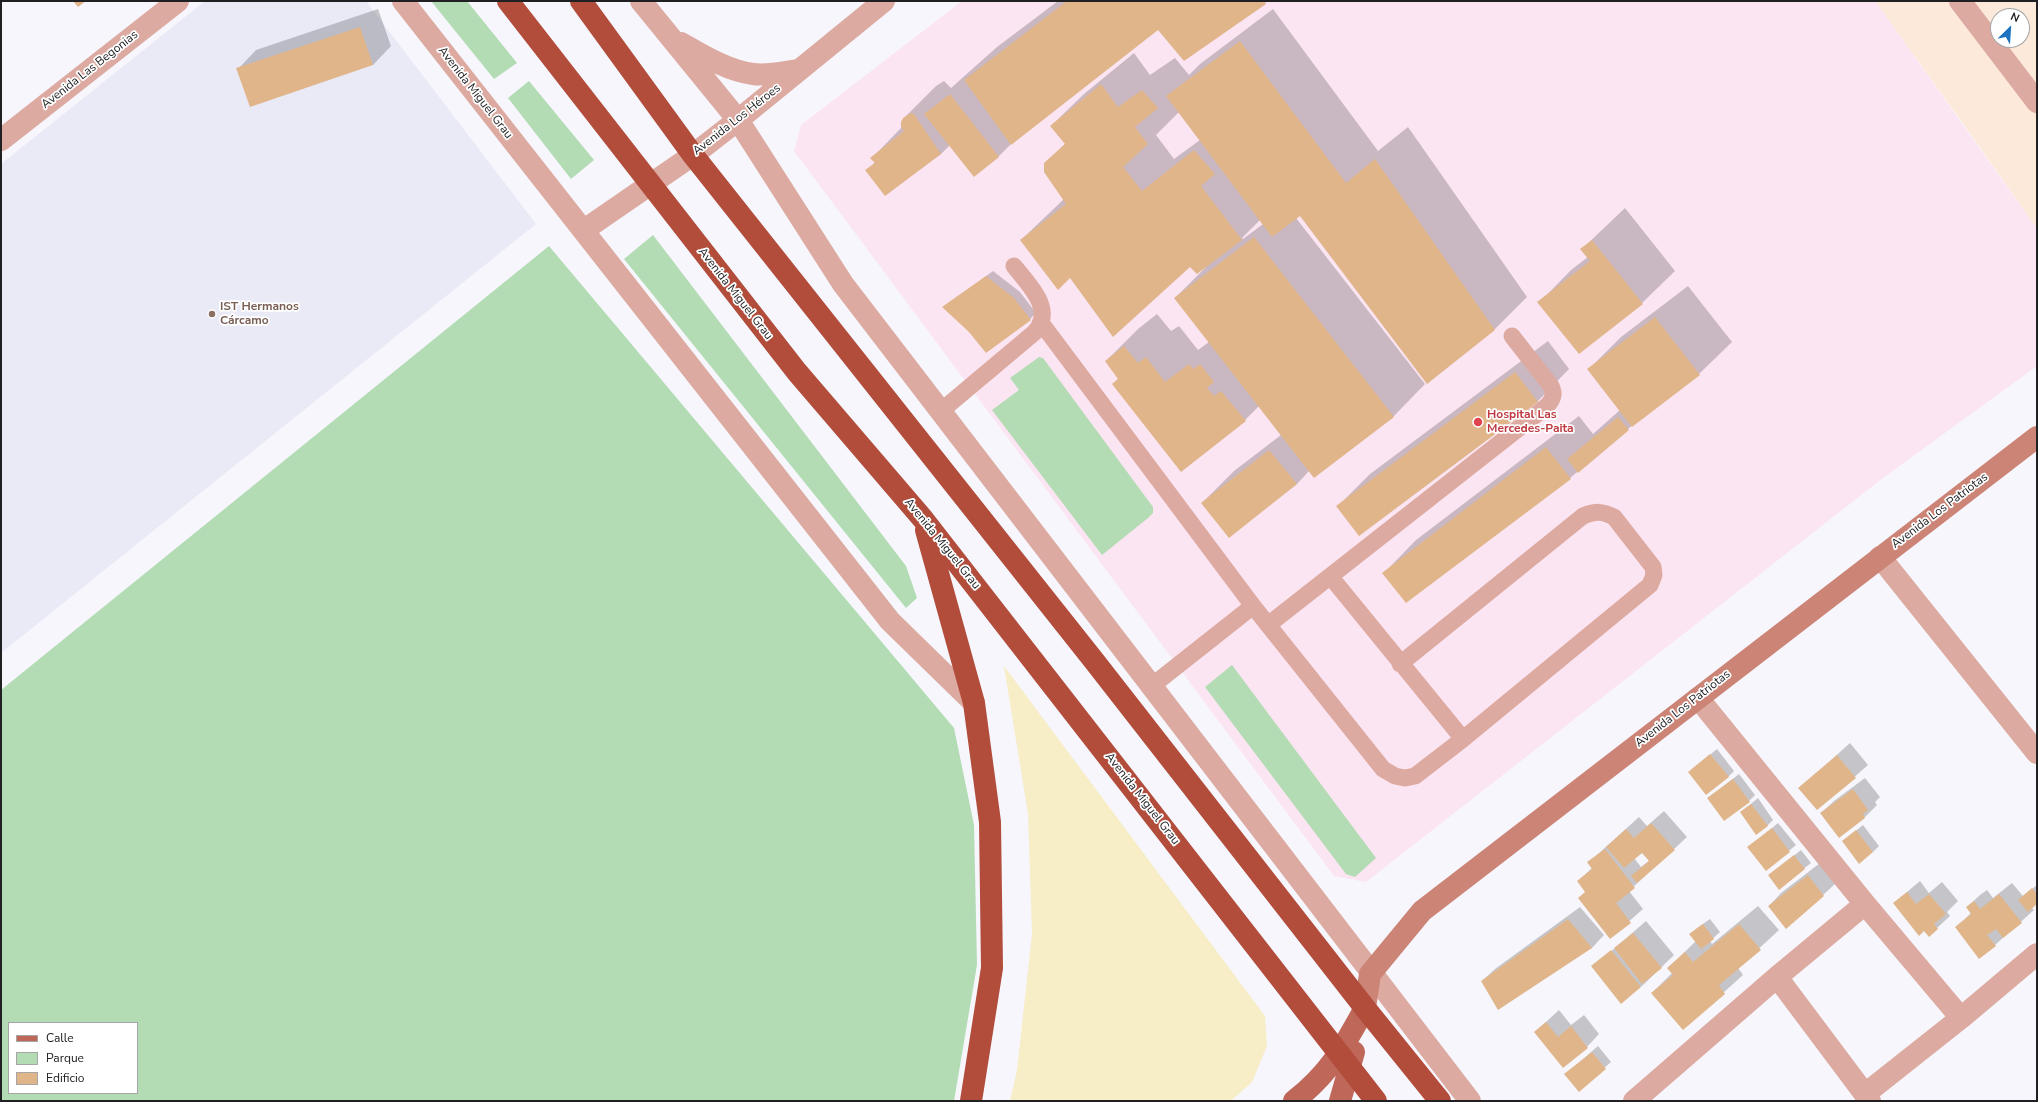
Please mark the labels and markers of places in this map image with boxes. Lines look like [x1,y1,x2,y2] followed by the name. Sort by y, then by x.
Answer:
[220,300,299,328] place label: IST Hermanos Cárcamo
[207,309,217,319] marker: IST Hermanos Cárcamo
[1487,408,1574,436] place label: Hospital Las Mercedes-Paita
[1472,416,1484,428] marker: Hospital Las Mercedes-Paita

